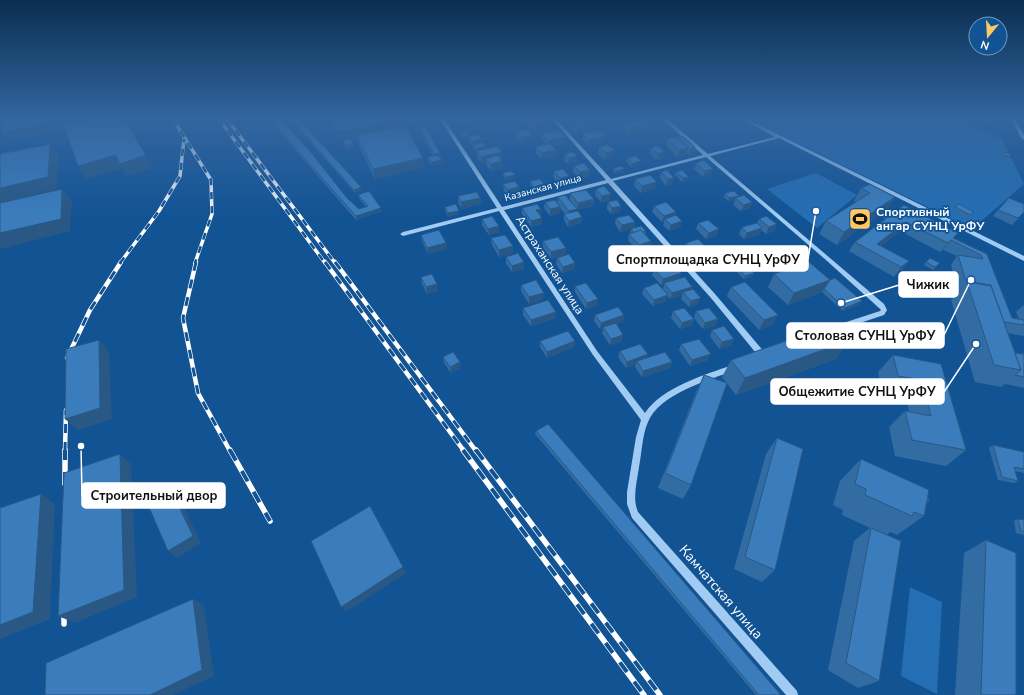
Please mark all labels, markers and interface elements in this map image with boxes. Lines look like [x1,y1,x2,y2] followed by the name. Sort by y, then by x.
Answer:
[968,16,1008,56] north arrow
[979,37,991,53] text: N
[503,171,583,205] street label: Казанская улица
[876,204,985,234] place label: Спортивный ангар СУНЦ УрФУ
[847,206,873,232] sports icon: Спортивный ангар СУНЦ УрФУ
[512,213,588,317] street label: Астраханская улица
[609,246,808,271] callout: Спортплощадка СУНЦ УрФУ
[616,251,800,269] text: Спортплощадка СУНЦ УрФУ
[899,272,958,297] callout: Чижик
[907,276,950,294] text: Чижик
[787,323,944,348] callout: Столовая СУНЦ УрФУ
[795,327,936,345] text: Столовая СУНЦ УрФУ
[771,379,944,404] callout: Общежитие СУНЦ УрФУ
[778,383,936,401] text: Общежитие СУНЦ УрФУ
[82,483,225,508] callout: Строительный двор
[90,487,218,505] text: Строительный двор
[675,541,767,643] street label: Камчатская улица

